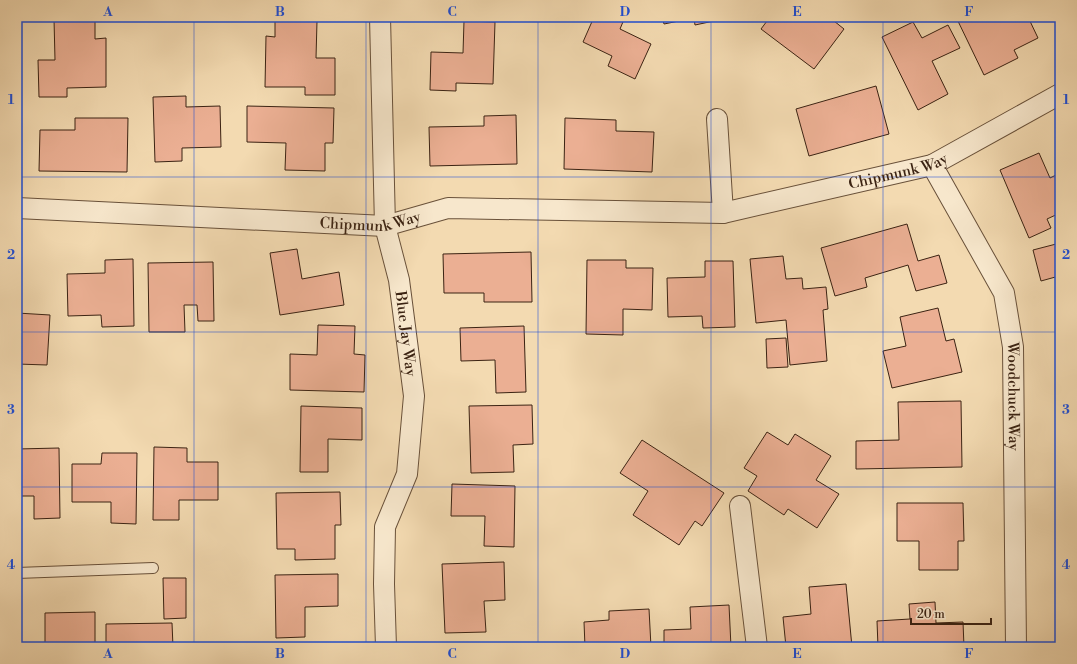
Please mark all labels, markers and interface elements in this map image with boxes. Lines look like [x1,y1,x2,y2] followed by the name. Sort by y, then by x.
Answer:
[102,4,113,20] text: A
[275,4,285,20] text: B
[447,4,457,20] text: C
[620,4,630,20] text: D
[792,4,802,20] text: E
[964,4,974,20] text: F
[8,92,15,108] text: 1
[1063,92,1070,108] text: 1
[847,149,952,194] street label: Chipmunk Way
[319,207,424,236] street label: Chipmunk Way
[7,247,15,263] text: 2
[1062,247,1070,263] text: 2
[390,289,420,378] street label: Blue Jay Way
[1003,341,1023,452] street label: Woodchuck Way
[7,402,15,418] text: 3
[1062,402,1070,418] text: 3
[7,557,16,573] text: 4
[1062,557,1071,573] text: 4
[911,600,991,626] scale bar
[917,607,945,622] text: 20 m
[102,646,113,662] text: A
[275,646,285,662] text: B
[447,646,457,662] text: C
[620,646,630,662] text: D
[792,646,802,662] text: E
[964,646,974,662] text: F

